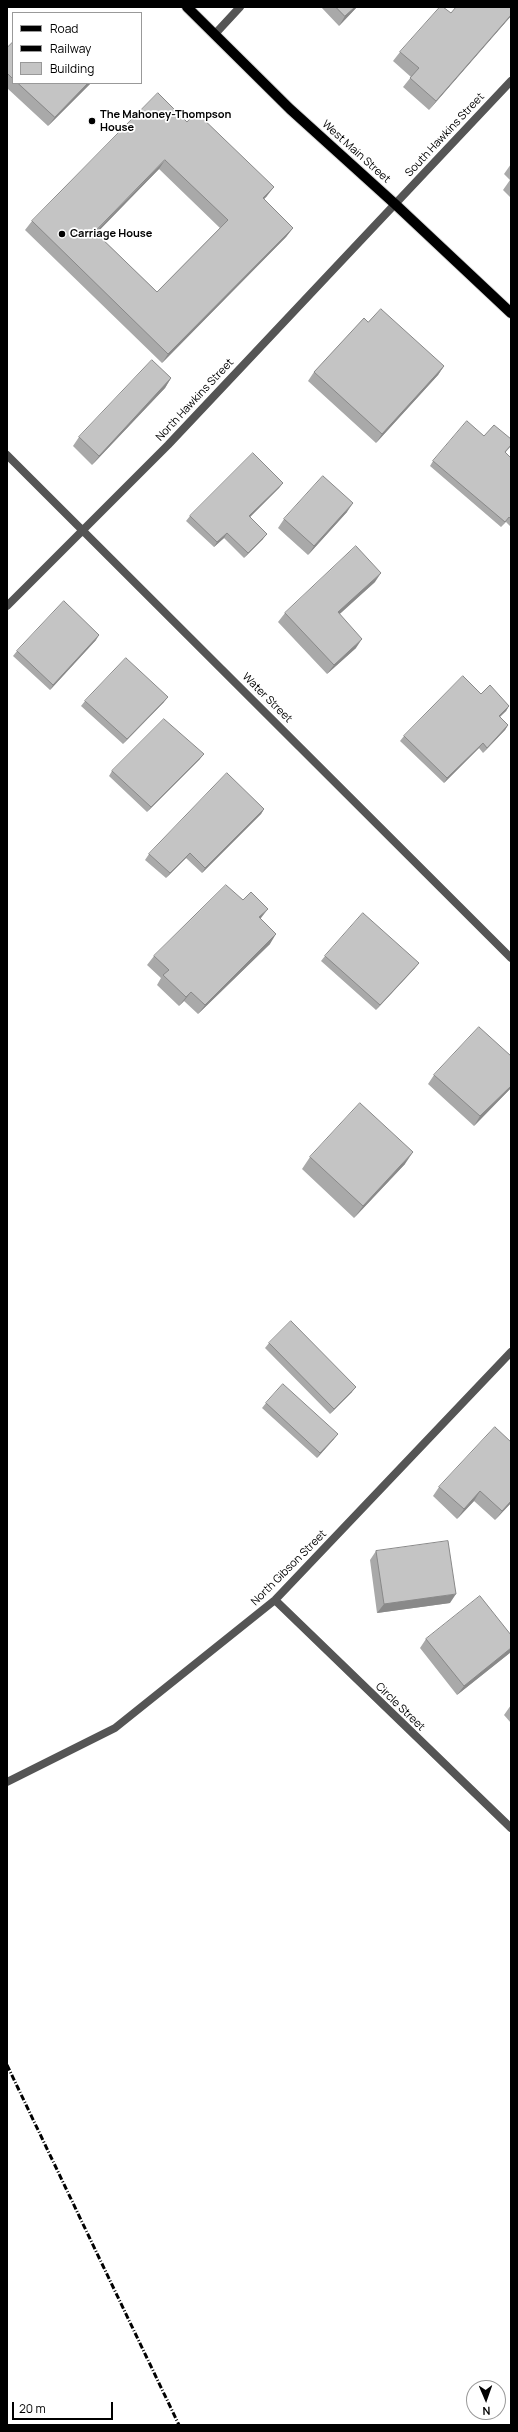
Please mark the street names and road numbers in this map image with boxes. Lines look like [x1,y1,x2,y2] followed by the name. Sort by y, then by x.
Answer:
[403,90,487,180] street label: South Hawkins Street
[319,118,393,186] street label: West Main Street
[153,356,237,444] street label: North Hawkins Street
[239,670,295,726] street label: Water Street
[249,1528,329,1608] street label: North Gibson Street
[372,1680,428,1734] street label: Circle Street

